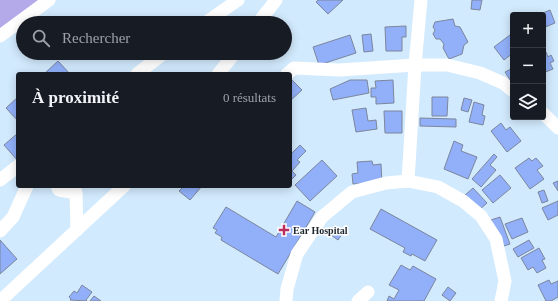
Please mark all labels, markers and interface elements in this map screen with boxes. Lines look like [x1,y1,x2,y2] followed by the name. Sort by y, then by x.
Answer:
[510,12,546,120] map controls
[510,12,546,48] button: +
[16,16,292,60] search box
[30,27,52,49] icon: search
[62,30,130,46] text: Rechercher
[510,48,546,84] button: −
[510,84,546,120] button: layers
[32,88,119,107] text: À proximité
[223,90,276,105] text: 0 résultats
[278,224,290,236] marker: Ear Hospital
[293,225,348,236] place label: Ear Hospital

